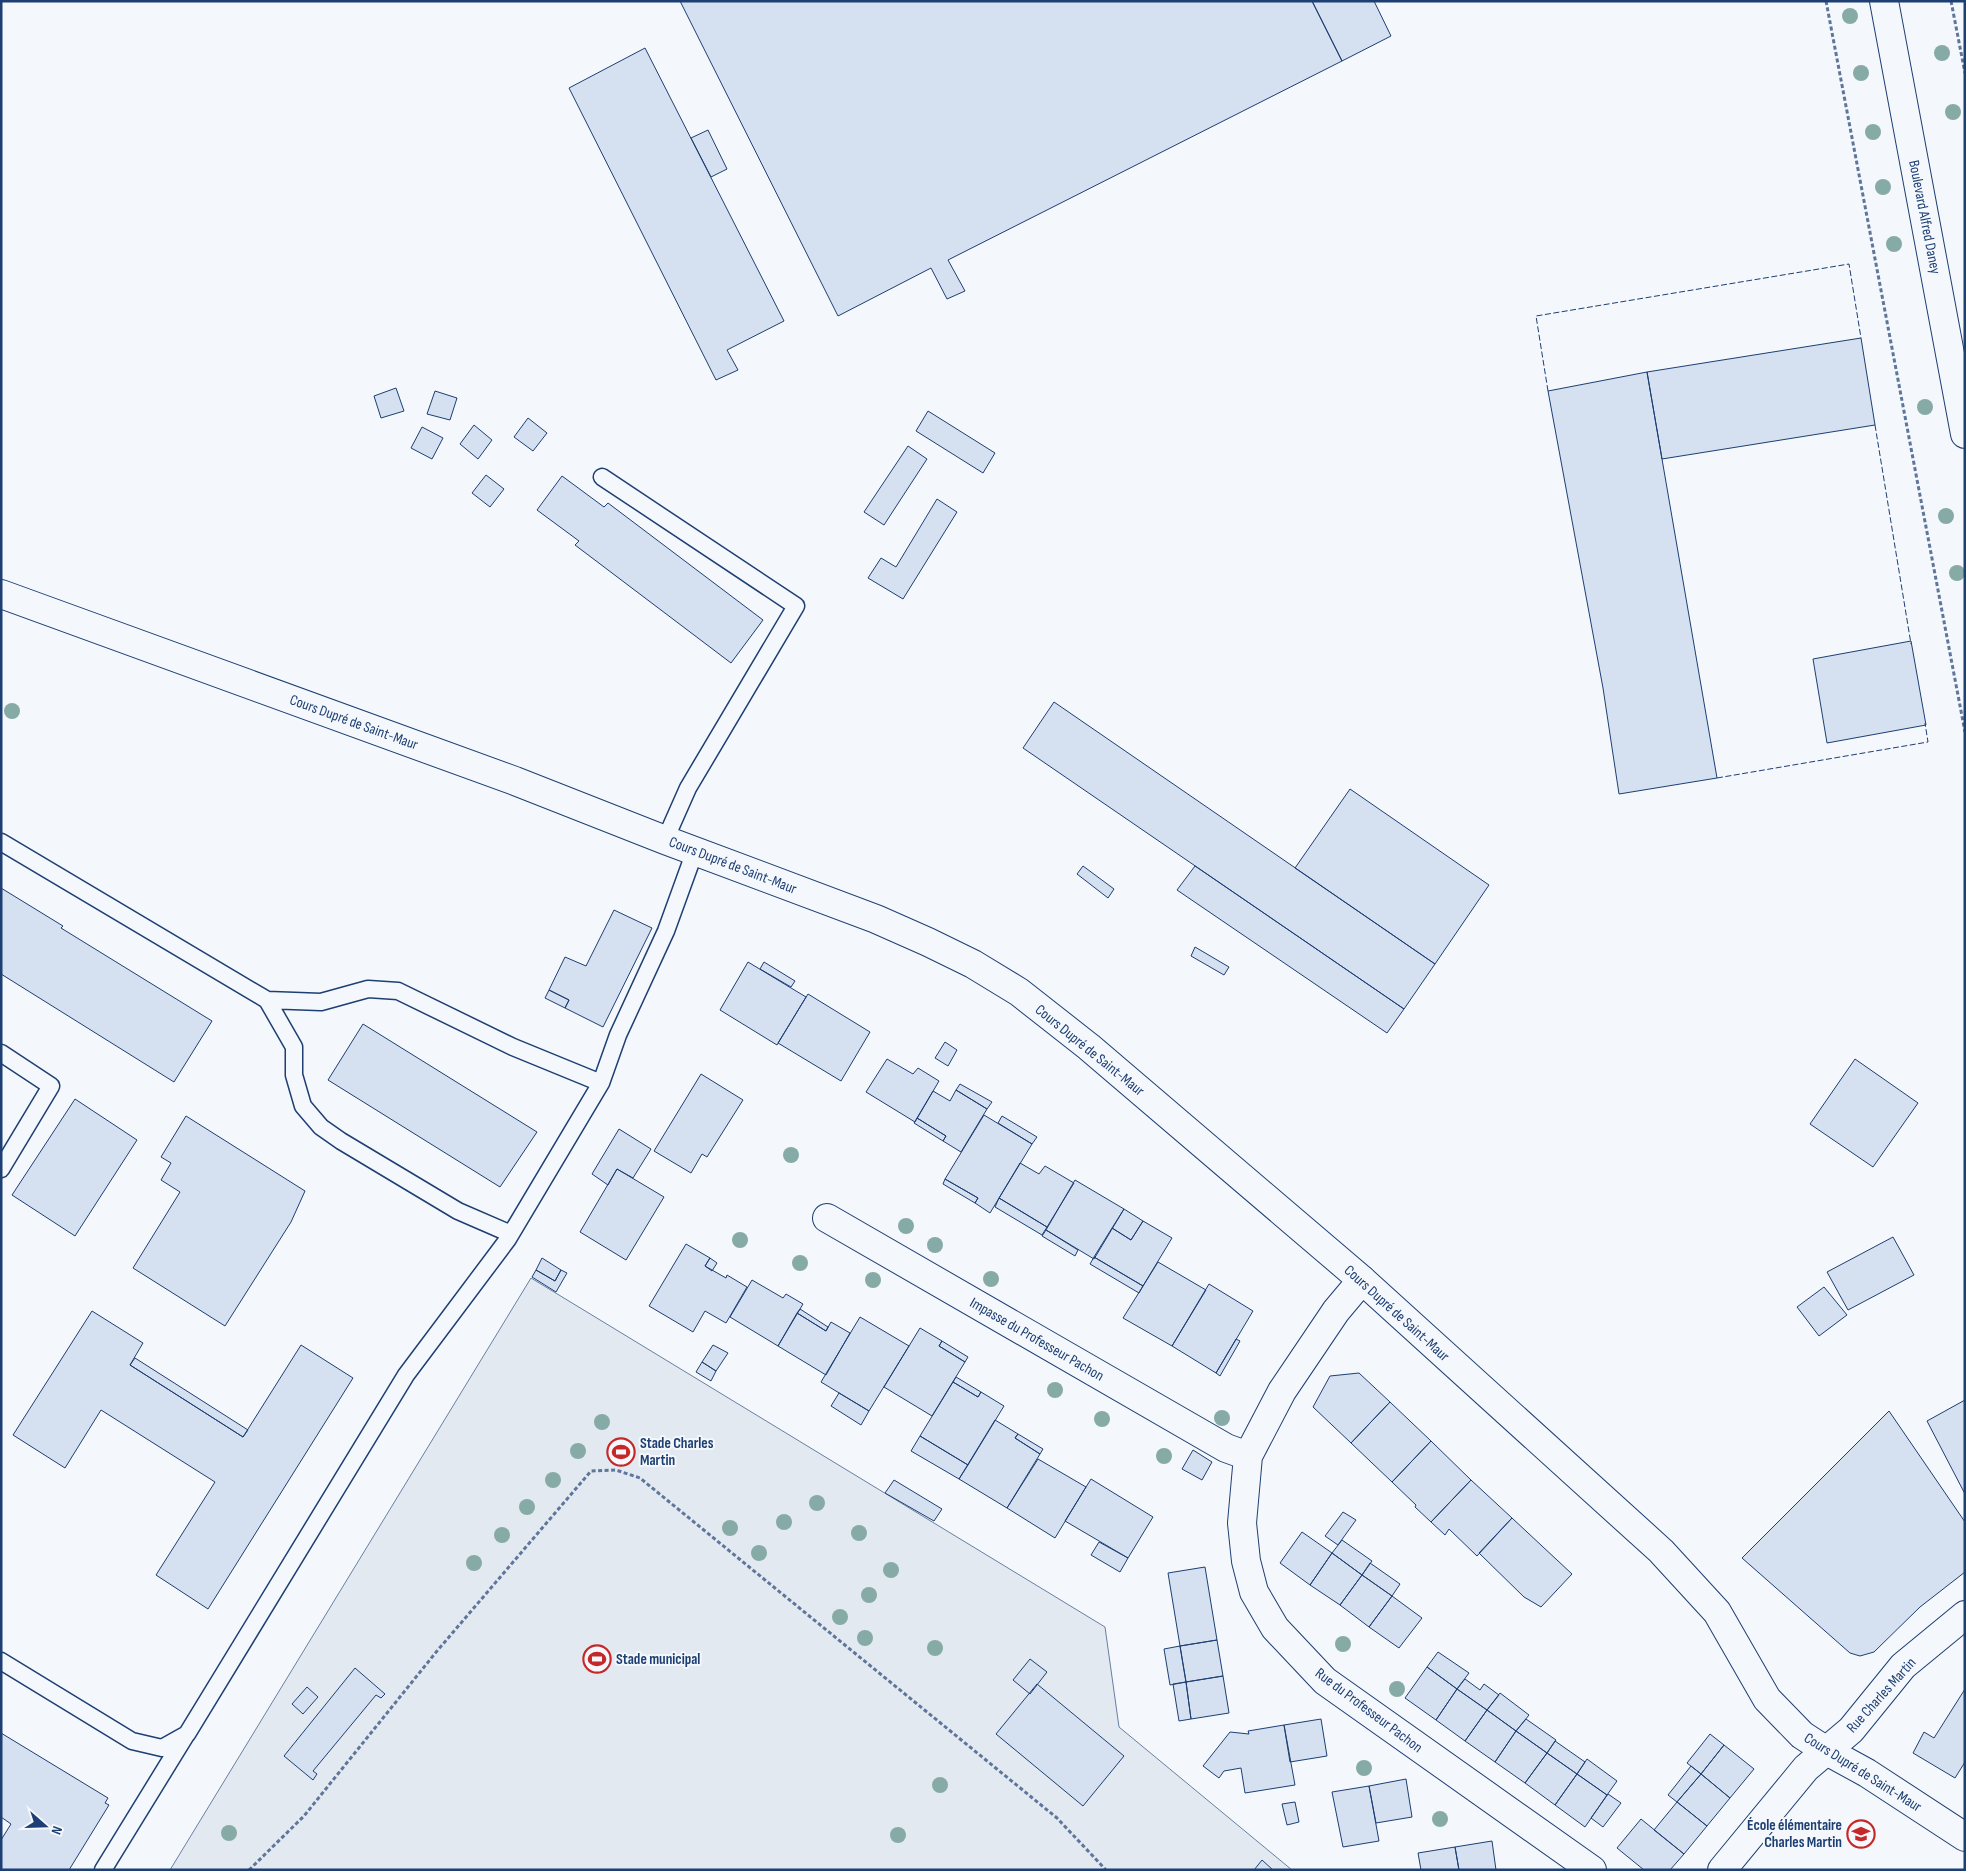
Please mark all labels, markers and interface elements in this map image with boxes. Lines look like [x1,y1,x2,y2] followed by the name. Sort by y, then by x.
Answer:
[1904,159,1945,276] street label: Boulevard Alfred Daney
[287,690,421,755] street label: Cours Dupré de Saint-Maur
[666,832,800,899] street label: Cours Dupré de Saint-Maur
[1031,1000,1149,1101] street label: Cours Dupré de Saint-Maur
[1340,1261,1454,1366] street label: Cours Dupré de Saint-Maur
[966,1293,1107,1386] street label: Impasse du Professeur Pachon
[640,1434,714,1470] place label: Stade Charles Martin
[606,1437,636,1467] sports icon: Stade Charles Martin
[582,1644,612,1674] sports icon: Stade municipal
[616,1650,700,1669] place label: Stade municipal
[1843,1654,1920,1737] street label: Rue Charles Martin
[1311,1664,1426,1757] street label: Rue du Professeur Pachon
[1800,1729,1926,1817] street label: Cours Dupré de Saint-Maur
[20,1801,70,1851] north arrow
[1747,1816,1842,1852] place label: École élémentaire Charles Martin
[1846,1819,1876,1849] school or university icon: École élémentaire Charles Martin
[47,1824,66,1837] text: N

